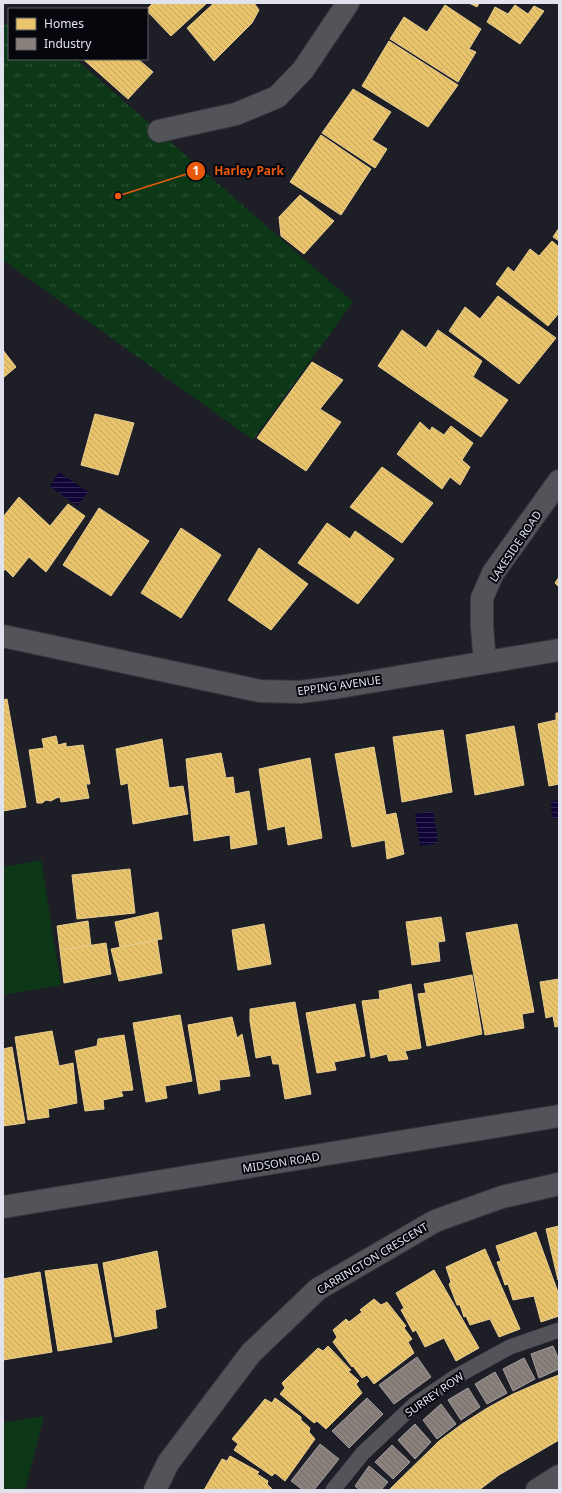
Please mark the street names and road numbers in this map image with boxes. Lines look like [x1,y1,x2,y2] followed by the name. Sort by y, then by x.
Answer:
[486,507,544,585] street label: LAKESIDE ROAD
[296,672,382,698] street label: EPPING AVENUE
[241,1149,321,1175] street label: MIDSON ROAD
[314,1219,430,1297] street label: CARRINGTON CRESCENT
[402,1368,467,1420] street label: SURREY ROW

